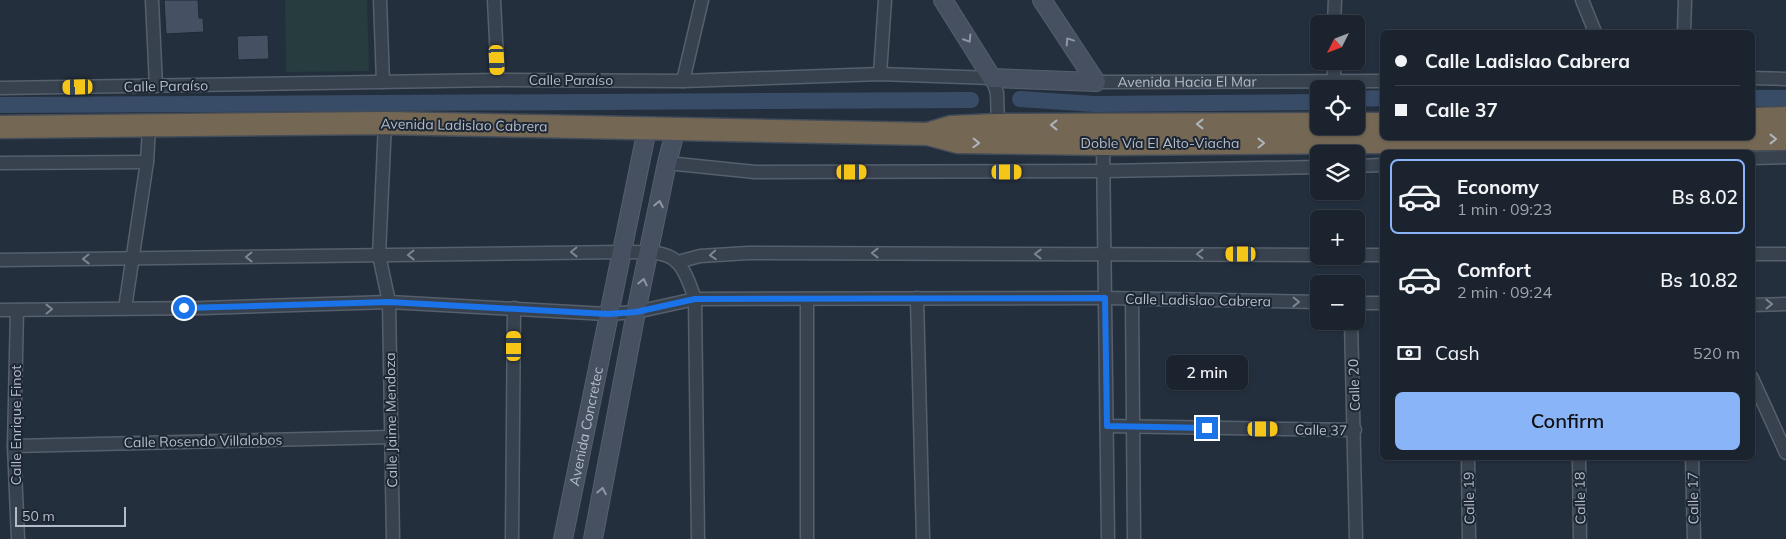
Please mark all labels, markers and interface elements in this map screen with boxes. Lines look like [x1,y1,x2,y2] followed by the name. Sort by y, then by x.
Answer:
[1310,15,1365,70] north arrow
[1310,15,1365,330] map controls
[961,33,971,42] one-way arrow
[1066,38,1075,47] one-way arrow
[488,45,505,75] car
[1425,49,1630,73] text: Calle Ladislao Cabrera
[529,71,613,89] street label: Calle Paraíso
[1117,72,1258,91] street label: Avenida Hacia El Mar
[124,76,208,96] street label: Calle Paraíso
[62,79,93,95] car
[1310,80,1365,135] button: locate
[1425,98,1498,122] text: Calle 37
[380,115,548,135] street label: Avenida Ladislao Cabrera
[1196,119,1204,129] one-way arrow
[1050,120,1058,130] one-way arrow
[1081,134,1239,152] street label: Doble Vía El Alto-Viacha
[1770,134,1777,144] one-way arrow
[972,138,980,148] one-way arrow
[1257,138,1265,148] one-way arrow
[1310,145,1365,200] button: layers
[837,165,867,180] car
[992,165,1022,180] car
[1397,174,1442,219] icon: car
[1457,175,1539,199] text: Economy
[1672,185,1738,209] text: Bs 8.02
[1457,199,1552,219] text: 1 min · 09:23
[653,200,663,209] one-way arrow
[1310,210,1365,265] button: +
[570,247,578,258] one-way arrow
[1226,247,1256,262] car
[871,248,878,258] one-way arrow
[1033,249,1041,259] one-way arrow
[1196,249,1204,259] one-way arrow
[407,250,415,260] one-way arrow
[708,250,716,261] one-way arrow
[245,252,252,262] one-way arrow
[82,254,90,264] one-way arrow
[1397,257,1442,302] icon: car
[1457,258,1531,282] text: Comfort
[1660,268,1738,292] text: Bs 10.82
[1310,275,1365,330] button: −
[637,278,648,286] one-way arrow
[1457,282,1552,302] text: 2 min · 09:24
[1125,290,1271,310] street label: Calle Ladislao Cabrera
[173,297,195,319] route start
[1292,297,1300,307] one-way arrow
[1766,299,1774,310] one-way arrow
[45,304,53,315] one-way arrow
[506,331,521,361] car
[1395,339,1423,367] icon: cash
[1435,341,1480,365] text: Cash
[1693,343,1740,363] text: 520 m
[381,352,401,488] street label: Calle Jaime Mendoza
[1166,356,1248,390] callout: 2 min
[1344,358,1364,412] street label: Calle 20
[1186,362,1228,382] text: 2 min
[7,365,25,485] street label: Calle Enrique Finot
[565,365,607,488] street label: Avenida Concretec
[1395,392,1740,450] button: Confirm
[1196,417,1218,439] route end
[1295,421,1347,439] street label: Calle 37
[1248,422,1278,437] car
[123,431,283,451] street label: Calle Rosendo Villalobos
[1460,472,1478,524] street label: Calle 19
[1571,472,1589,524] street label: Calle 18
[1684,472,1702,524] street label: Calle 17
[596,487,606,496] one-way arrow
[15,504,126,527] scale bar
[22,507,55,525] text: 50 m

